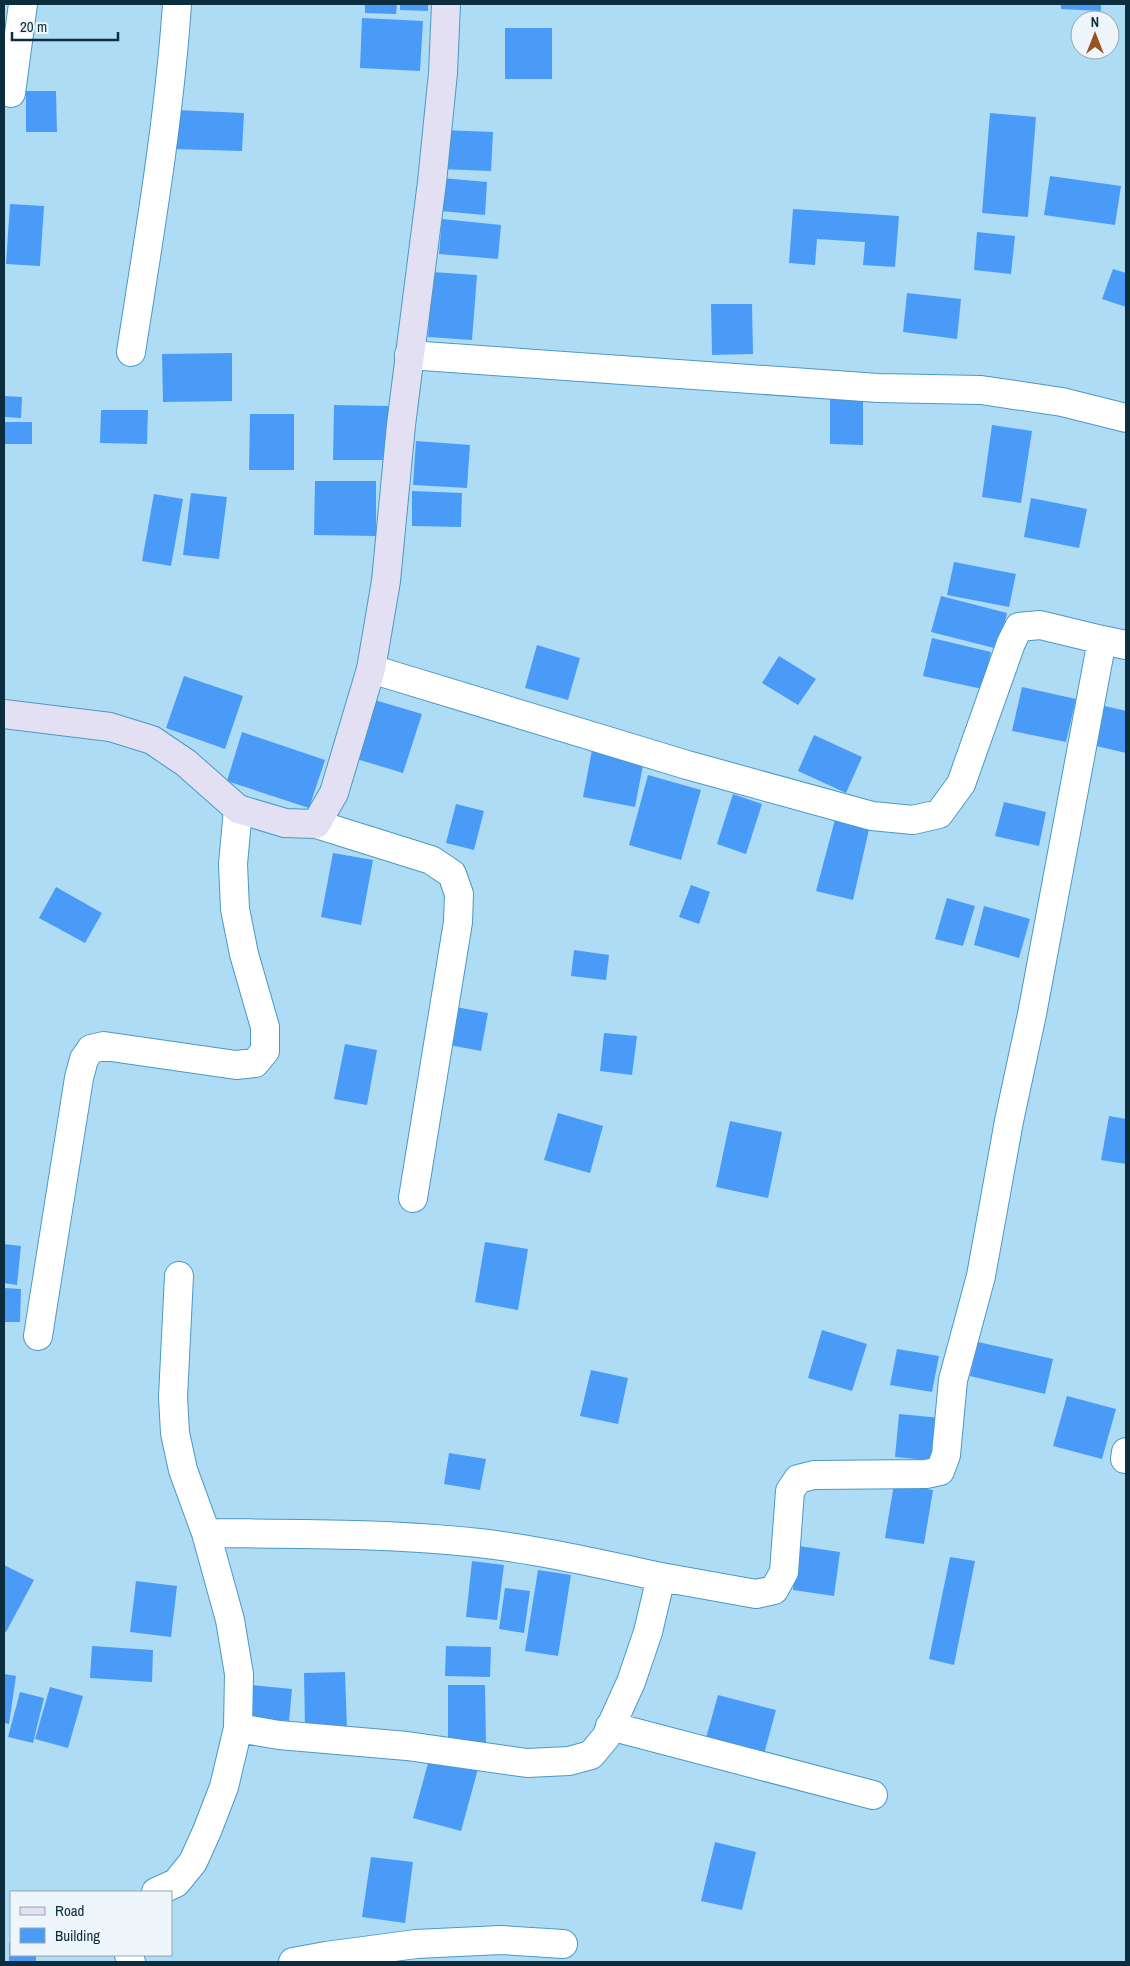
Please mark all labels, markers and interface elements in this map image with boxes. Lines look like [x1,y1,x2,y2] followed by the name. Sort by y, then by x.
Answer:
[12,10,119,42] scale bar
[1070,10,1120,60] north arrow
[1091,13,1099,31] text: N
[20,16,47,37] text: 20 m
[10,1891,172,1956] legend
[55,1900,84,1921] text: Road
[55,1925,100,1946] text: Building

